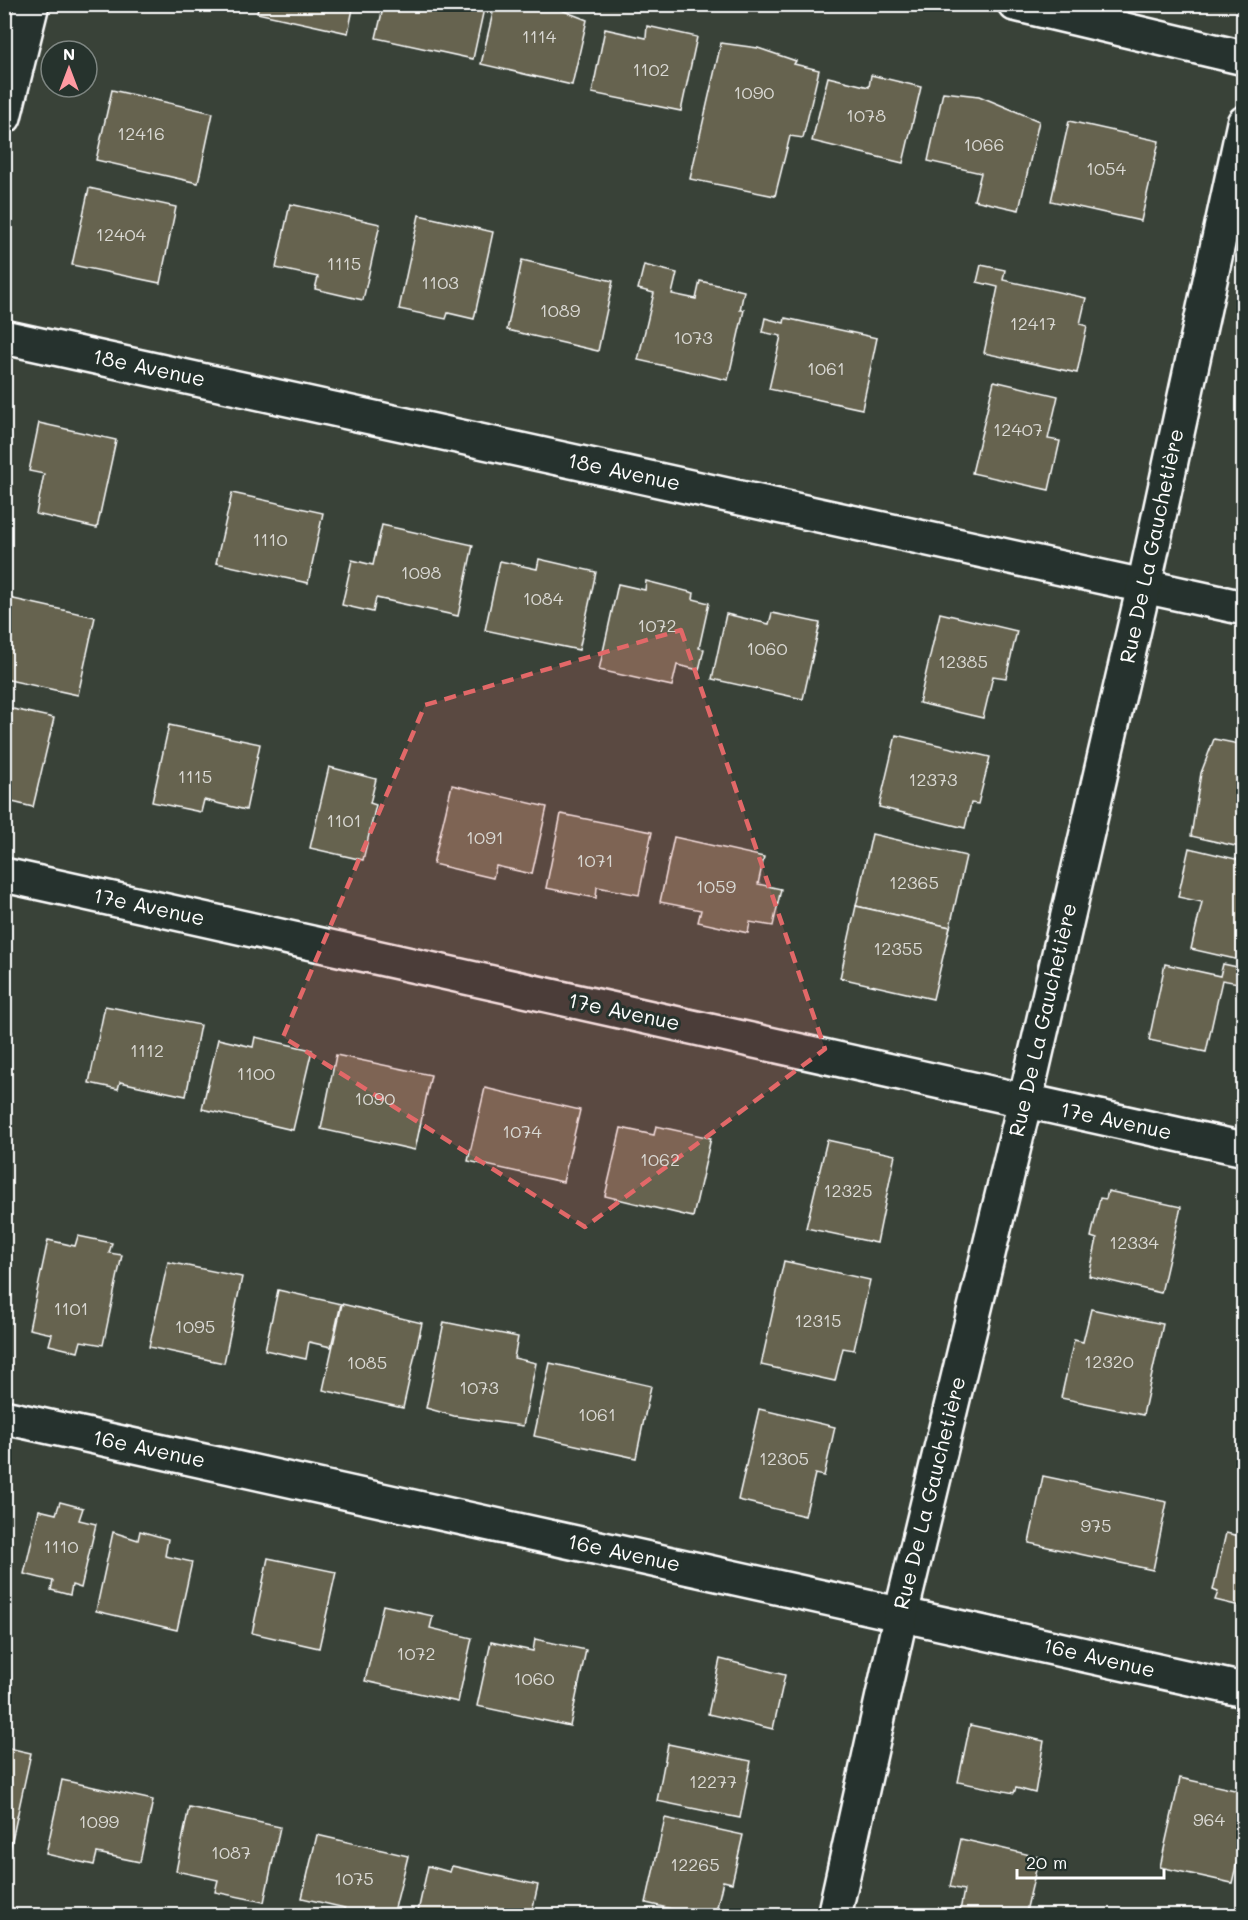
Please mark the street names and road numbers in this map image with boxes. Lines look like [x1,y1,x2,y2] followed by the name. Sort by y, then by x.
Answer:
[91,341,208,392] street label: 18e Avenue
[1112,426,1189,665] street label: Rue De La Gauchetière
[566,445,683,496] street label: 18e Avenue
[91,881,208,931] street label: 17e Avenue
[1001,900,1082,1139] street label: Rue De La Gauchetière
[566,986,683,1036] street label: 17e Avenue
[1058,1095,1175,1145] street label: 17e Avenue
[887,1373,971,1612] street label: Rue De La Gauchetière
[91,1422,208,1473] street label: 16e Avenue
[566,1526,683,1577] street label: 16e Avenue
[1041,1631,1158,1683] street label: 16e Avenue

